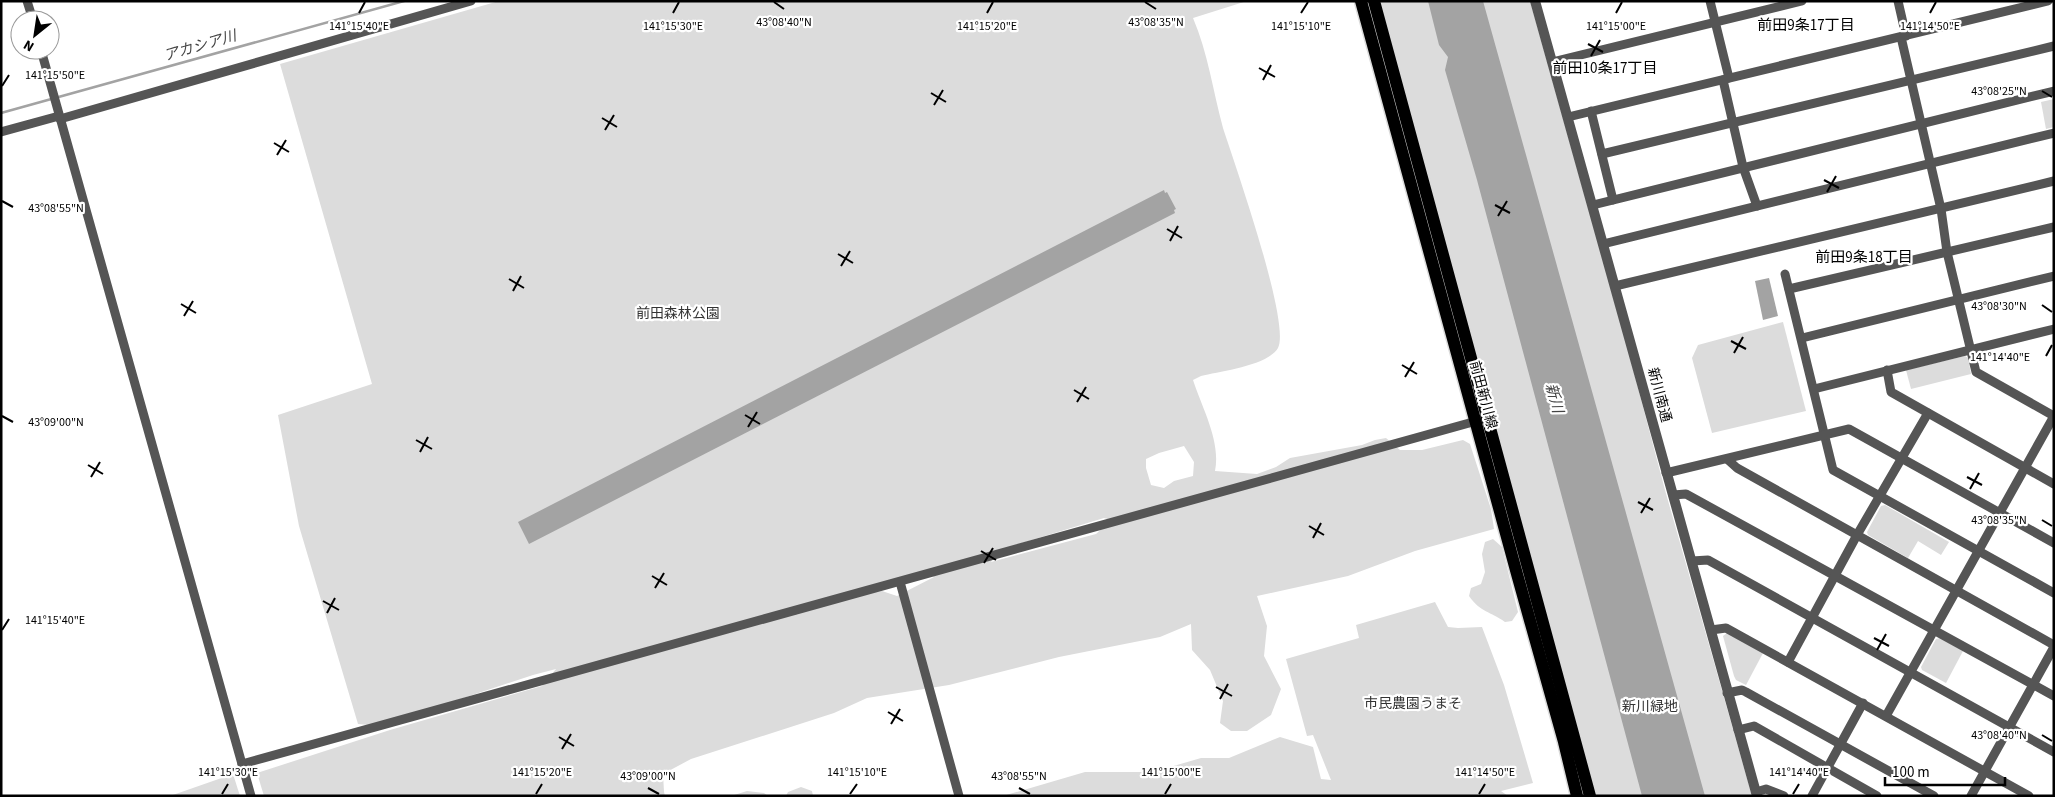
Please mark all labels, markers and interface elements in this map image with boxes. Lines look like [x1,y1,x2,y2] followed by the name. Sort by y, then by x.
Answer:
[10,10,60,60] north arrow
[756,14,812,31] text: 43°08'40"N
[1128,14,1184,31] text: 43°08'35"N
[1757,15,1855,36] district label: 前田9条17丁目
[329,18,389,35] text: 141°15'40"E
[643,18,703,35] text: 141°15'30"E
[957,18,1017,35] text: 141°15'20"E
[1271,18,1331,35] text: 141°15'10"E
[1586,18,1646,35] text: 141°15'00"E
[1900,18,1960,35] text: 141°14'50"E
[161,25,241,66] water label: アカシア川
[20,34,38,56] text: N
[1553,58,1657,79] district label: 前田10条17丁目
[25,67,85,84] text: 141°15'50"E
[1971,83,2027,100] text: 43°08'25"N
[28,200,84,217] text: 43°08'55"N
[1815,247,1913,268] district label: 前田9条18丁目
[1971,298,2027,315] text: 43°08'30"N
[636,304,720,324] park label: 前田森林公園
[1970,349,2030,366] text: 141°14'40"E
[1464,359,1502,431] street label: 前田新川線
[1642,365,1676,425] street label: 新川南通
[1540,381,1569,417] water label: 新川
[28,414,84,431] text: 43°09'00"N
[1971,512,2027,529] text: 43°08'35"N
[25,612,85,629] text: 141°15'40"E
[1364,694,1462,714] park label: 市民農園うまそ
[1622,697,1678,717] park label: 新川緑地
[1971,727,2027,744] text: 43°08'40"N
[1885,754,2005,786] scale bar
[1892,762,1930,783] text: 100 m
[198,764,258,781] text: 141°15'30"E
[512,764,572,781] text: 141°15'20"E
[827,764,887,781] text: 141°15'10"E
[1141,764,1201,781] text: 141°15'00"E
[1455,764,1515,781] text: 141°14'50"E
[1769,764,1829,781] text: 141°14'40"E
[620,768,676,785] text: 43°09'00"N
[991,768,1047,785] text: 43°08'55"N

